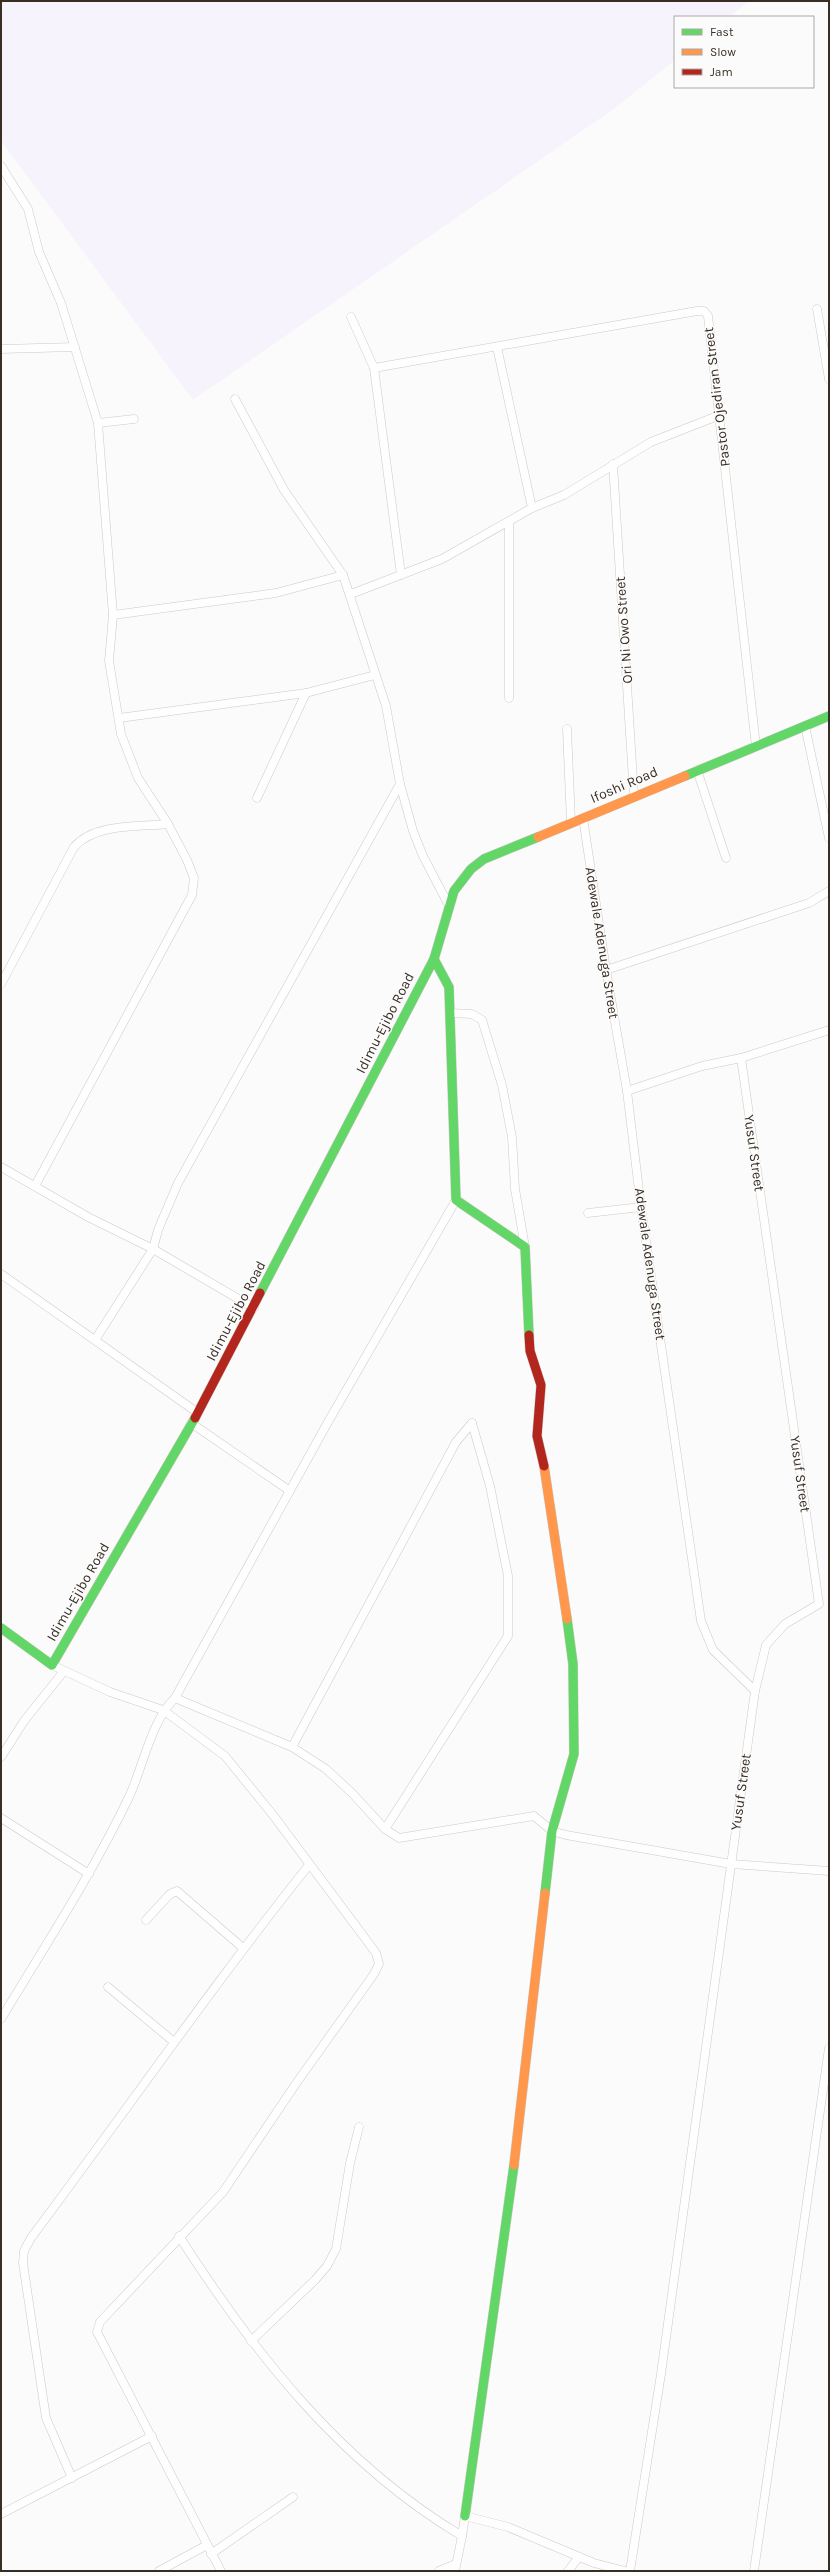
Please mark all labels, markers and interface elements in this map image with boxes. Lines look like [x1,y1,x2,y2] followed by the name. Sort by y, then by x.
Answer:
[674,16,814,88] legend
[710,25,734,39] text: Fast
[710,45,736,59] text: Slow
[710,65,733,79] text: Jam
[700,326,734,468] street label: Pastor Ojediran Street
[612,576,636,684] street label: Ori Ni Owo Street
[588,763,660,807] street label: Ifoshi Road
[582,866,622,1020] street label: Adewale Adenuga Street
[352,970,418,1076] street label: Idimu-Ejibo Road
[740,1113,768,1193] street label: Yusuf Street
[631,1187,669,1341] street label: Adewale Adenuga Street
[202,1258,270,1364] street label: Idimu-Ejibo Road
[786,1434,814,1514] street label: Yusuf Street
[43,1540,113,1644] street label: Idimu-Ejibo Road
[727,1752,755,1832] street label: Yusuf Street

